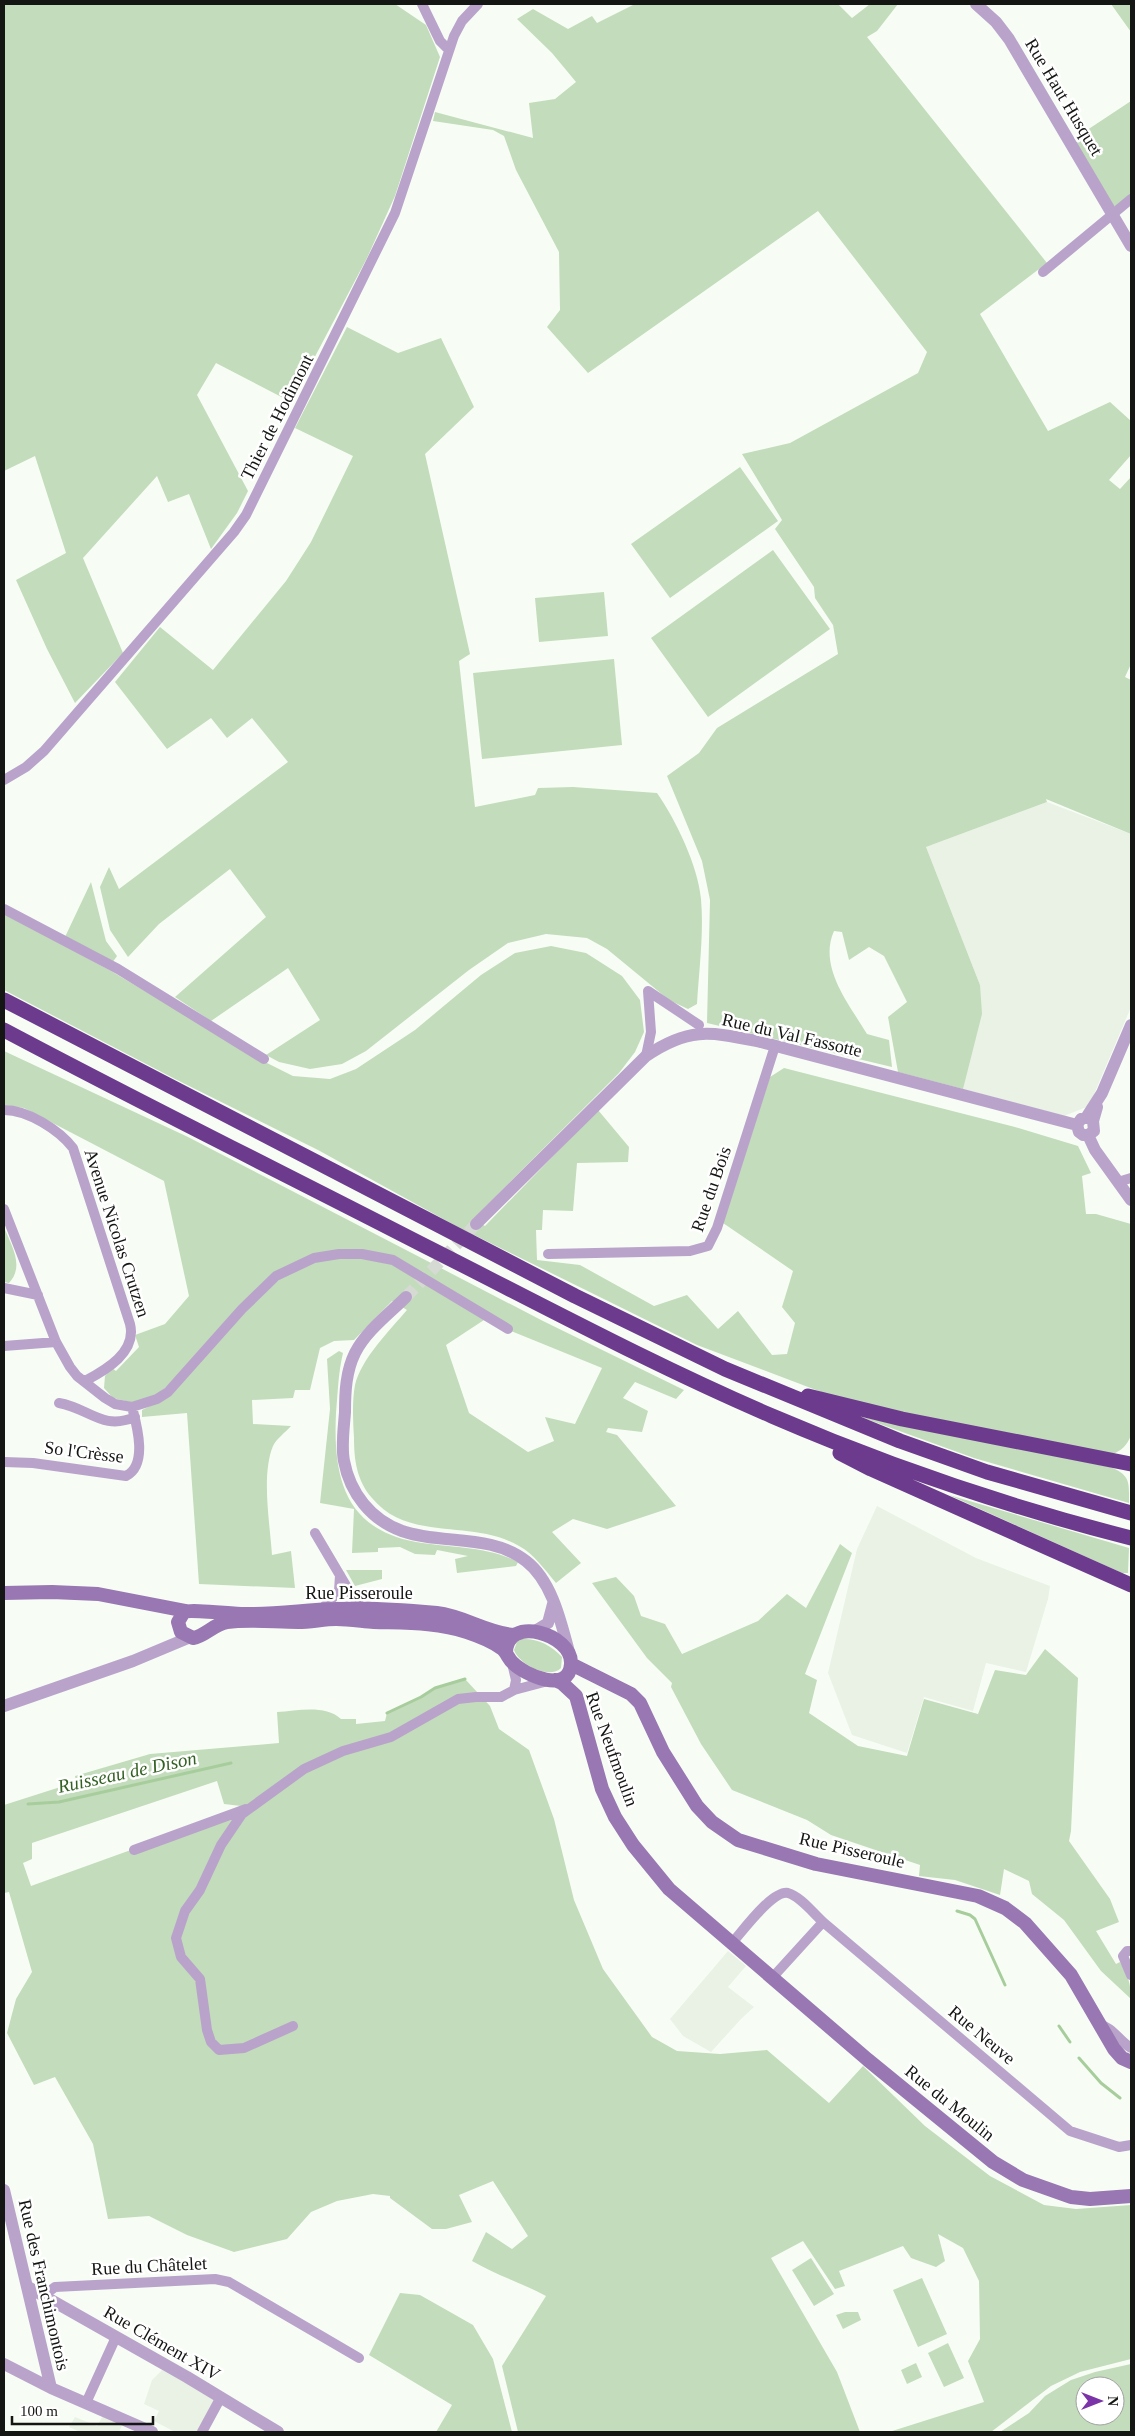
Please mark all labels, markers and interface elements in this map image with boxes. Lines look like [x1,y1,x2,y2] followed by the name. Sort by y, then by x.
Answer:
[1021,35,1107,159] street label: Rue Haut Husquet
[237,351,317,483] street label: Thier de Hodimont
[720,1009,864,1061] street label: Rue du Val Fassotte
[687,1144,735,1234] street label: Rue du Bois
[80,1146,154,1320] street label: Avenue Nicolas Crutzen
[43,1437,125,1467] street label: So l'Crèsse
[305,1583,413,1603] street label: Rue Pisseroule
[582,1689,642,1809] street label: Rue Neufmoulin
[55,1747,198,1797] water label: Ruisseau de Dison
[797,1828,907,1872] street label: Rue Pisseroule
[945,2001,1019,2069] street label: Rue Neuve
[901,2061,999,2145] street label: Rue du Moulin
[15,2198,73,2372] street label: Rue des Franchimontois
[91,2253,207,2279] street label: Rue du Châtelet
[100,2302,224,2384] street label: Rue Clément XIV
[1075,2376,1125,2426] north arrow
[12,2394,154,2426] scale bar
[1105,2396,1120,2406] text: N
[20,2403,58,2419] text: 100 m

